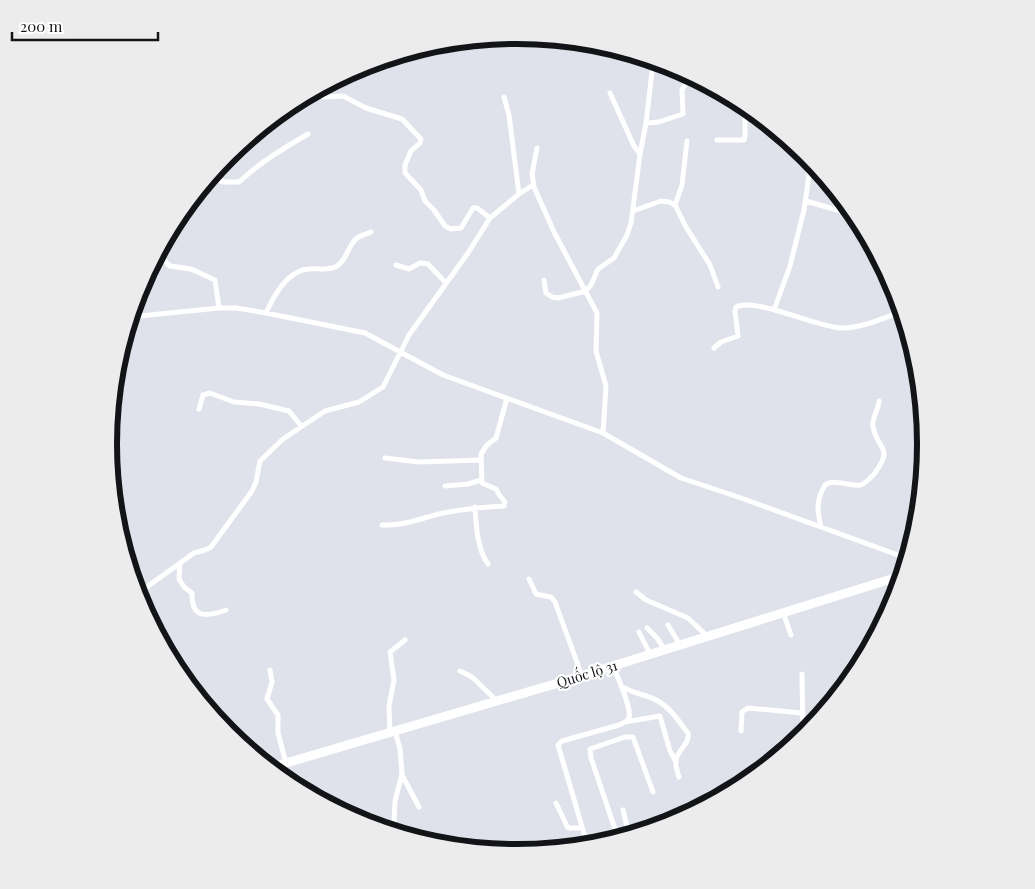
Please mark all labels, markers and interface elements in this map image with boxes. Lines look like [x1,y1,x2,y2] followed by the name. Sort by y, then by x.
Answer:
[12,10,159,42] scale bar
[20,16,63,36] text: 200 m
[554,653,620,692] street label: Quốc lộ 31

